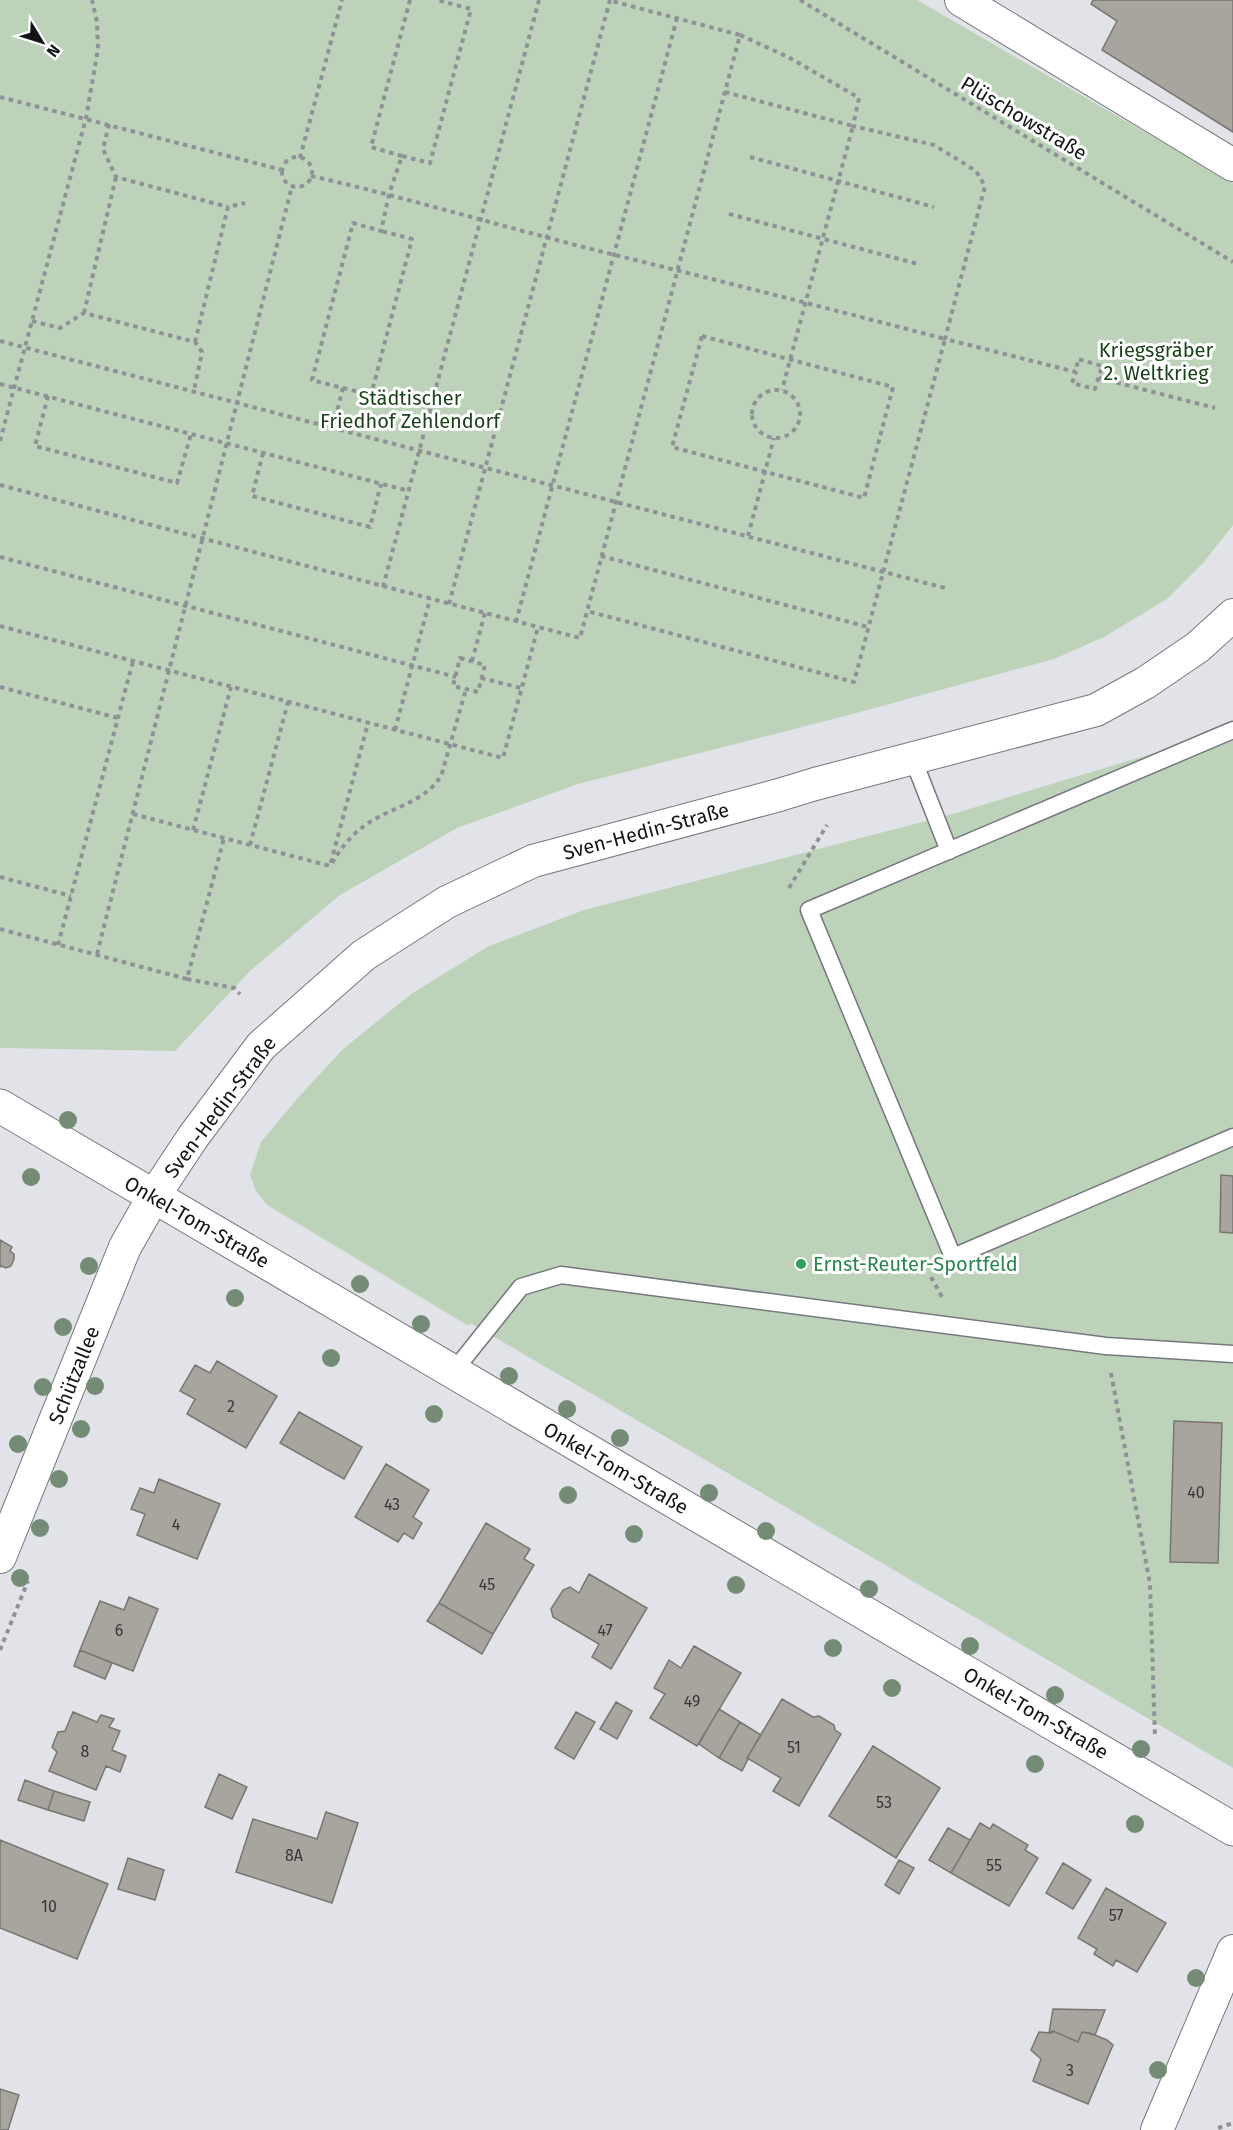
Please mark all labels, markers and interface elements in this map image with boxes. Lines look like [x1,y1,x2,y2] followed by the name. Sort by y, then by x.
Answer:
[12,12,72,72] north arrow
[43,41,64,61] text: N
[957,71,1091,165] street label: Plüschowstraße
[1099,338,1213,385] park label: Kriegsgräber 2. Weltkrieg
[320,386,501,433] park label: Städtischer Friedhof Zehlendorf
[560,797,732,865] street label: Sven-Hedin-Straße
[159,1031,281,1183] street label: Sven-Hedin-Straße
[120,1171,274,1273] street label: Onkel-Tom-Straße
[813,1252,1018,1276] place label: Ernst-Reuter-Sportfeld
[794,1257,808,1271] marker: Ernst-Reuter-Sportfeld
[43,1322,105,1428] street label: Schützallee
[227,1397,235,1416] house number: 2
[539,1417,693,1519] street label: Onkel-Tom-Straße
[1187,1483,1205,1502] house number: 40
[384,1495,400,1514] house number: 43
[172,1515,181,1534] house number: 4
[479,1575,495,1594] house number: 45
[115,1621,123,1640] house number: 6
[597,1621,613,1640] house number: 47
[959,1662,1113,1764] street label: Onkel-Tom-Straße
[684,1692,700,1711] house number: 49
[787,1738,801,1757] house number: 51
[81,1742,90,1761] house number: 8
[876,1793,892,1812] house number: 53
[285,1846,304,1865] house number: 8A
[986,1856,1002,1875] house number: 55
[41,1897,57,1916] house number: 10
[1109,1906,1123,1925] house number: 57
[1066,2061,1074,2080] house number: 3

